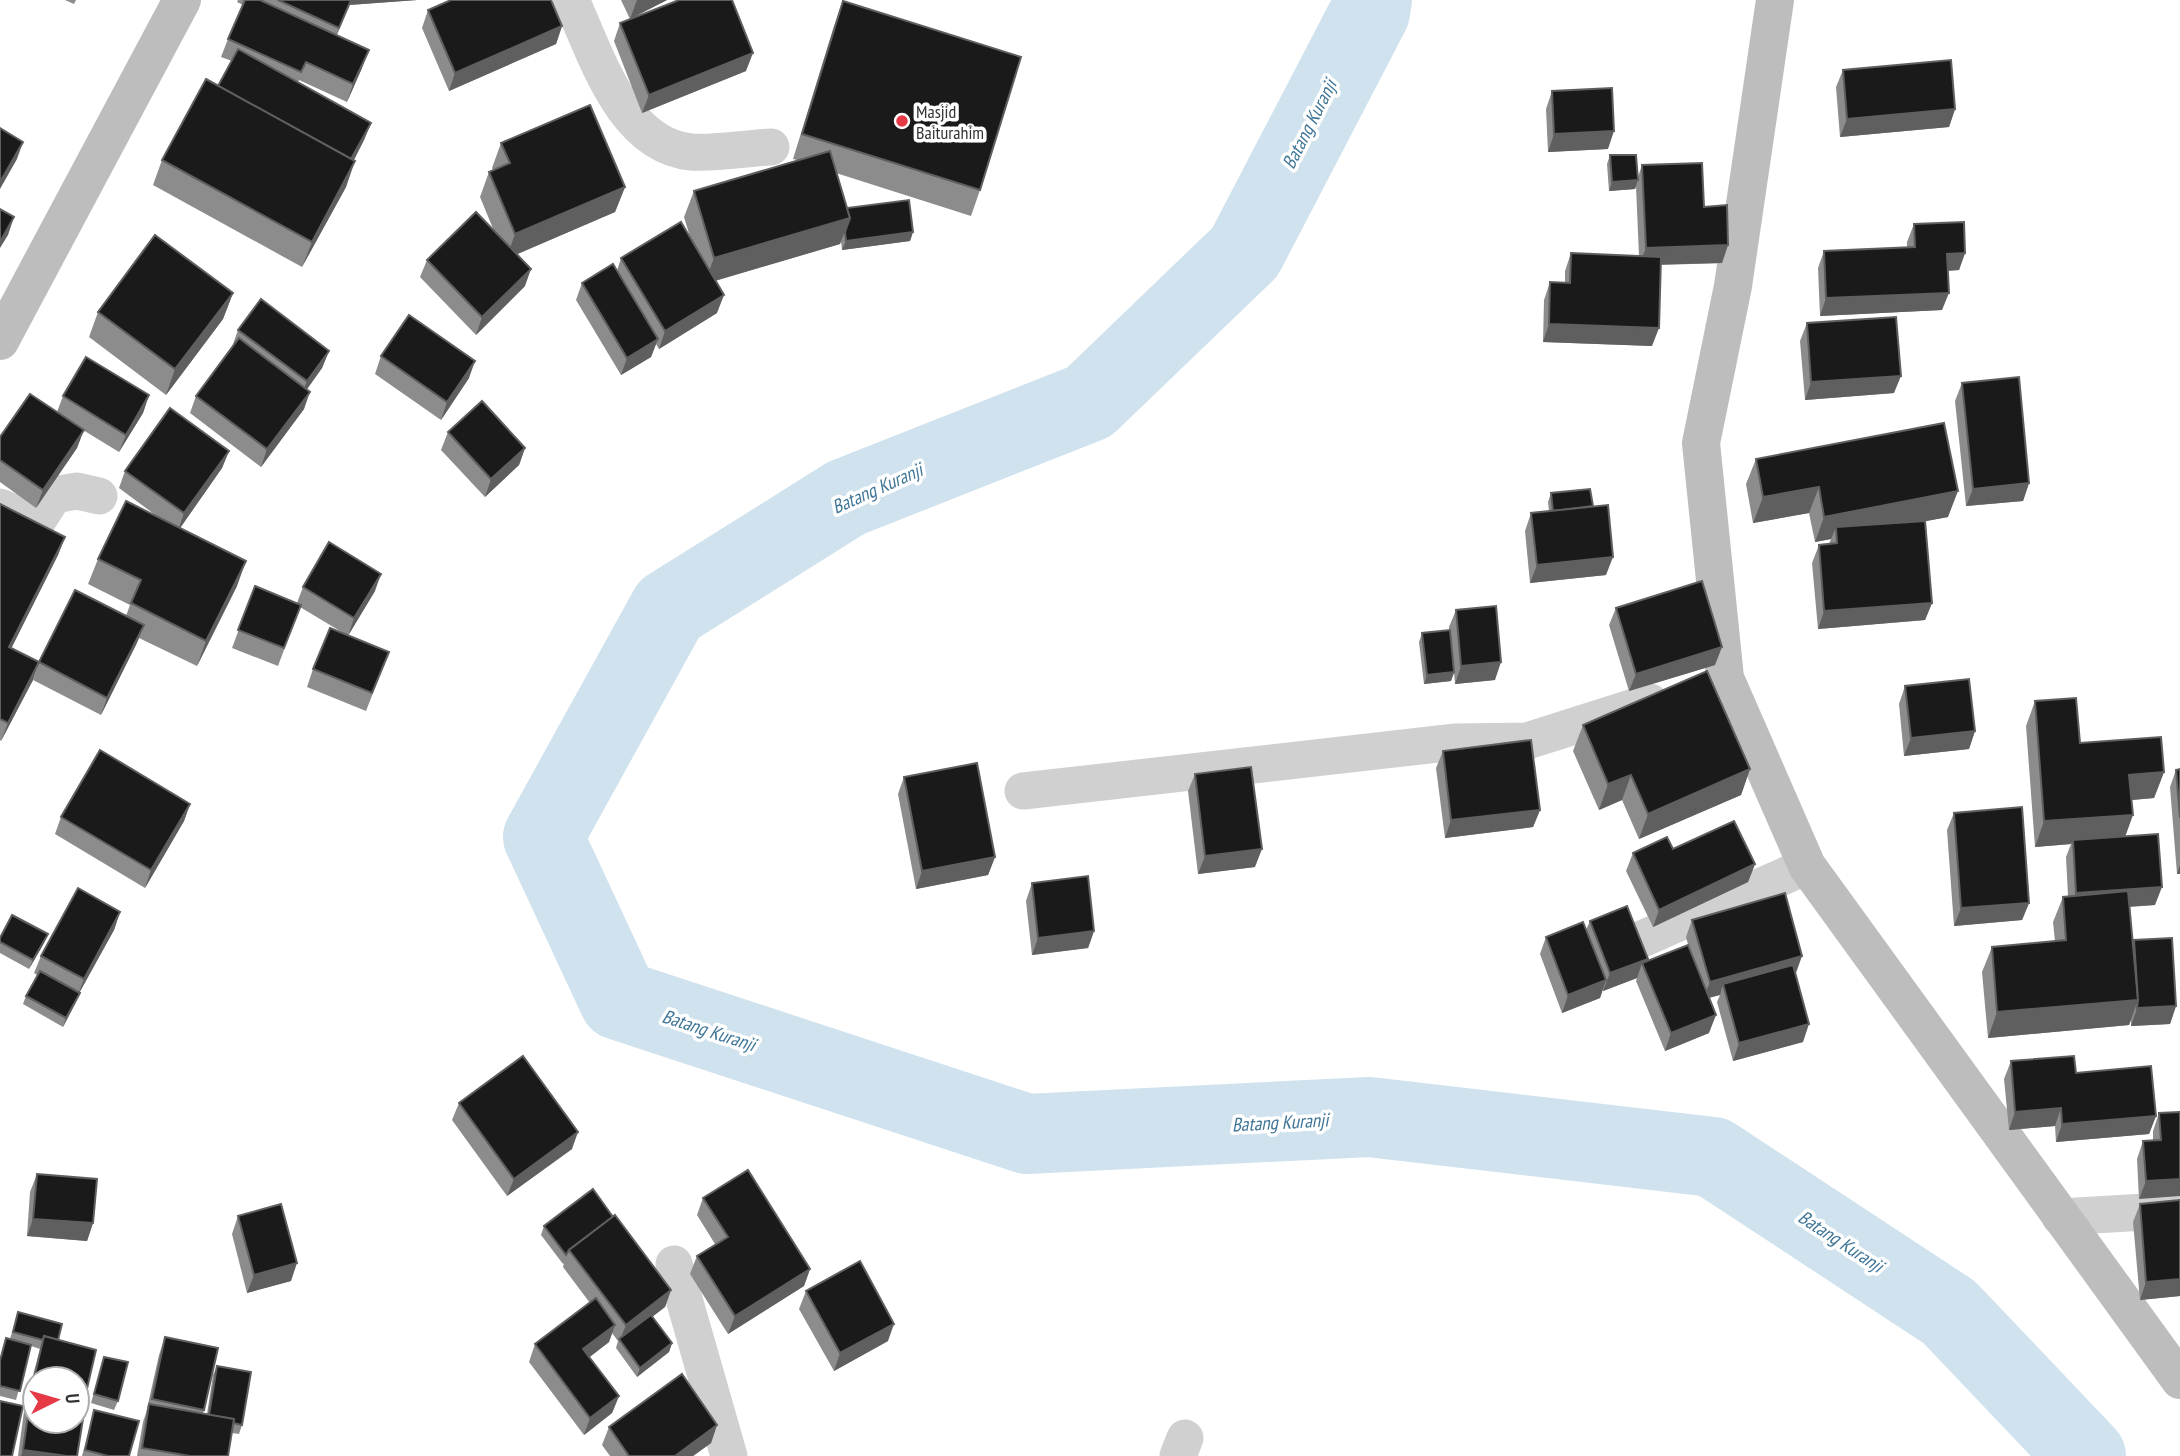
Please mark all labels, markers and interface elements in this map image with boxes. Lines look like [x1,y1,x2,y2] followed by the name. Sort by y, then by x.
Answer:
[1276,73,1343,172] water label: Batang Kuranji
[916,100,984,144] place label: Masjid Baiturahim
[894,113,910,129] marker: Masjid Baiturahim
[828,456,929,519] water label: Batang Kuranji
[659,1004,761,1057] water label: Batang Kuranji
[1231,1107,1332,1137] water label: Batang Kuranji
[1794,1205,1890,1279] water label: Batang Kuranji
[21,1365,91,1435] north arrow
[61,1393,85,1404] text: U

